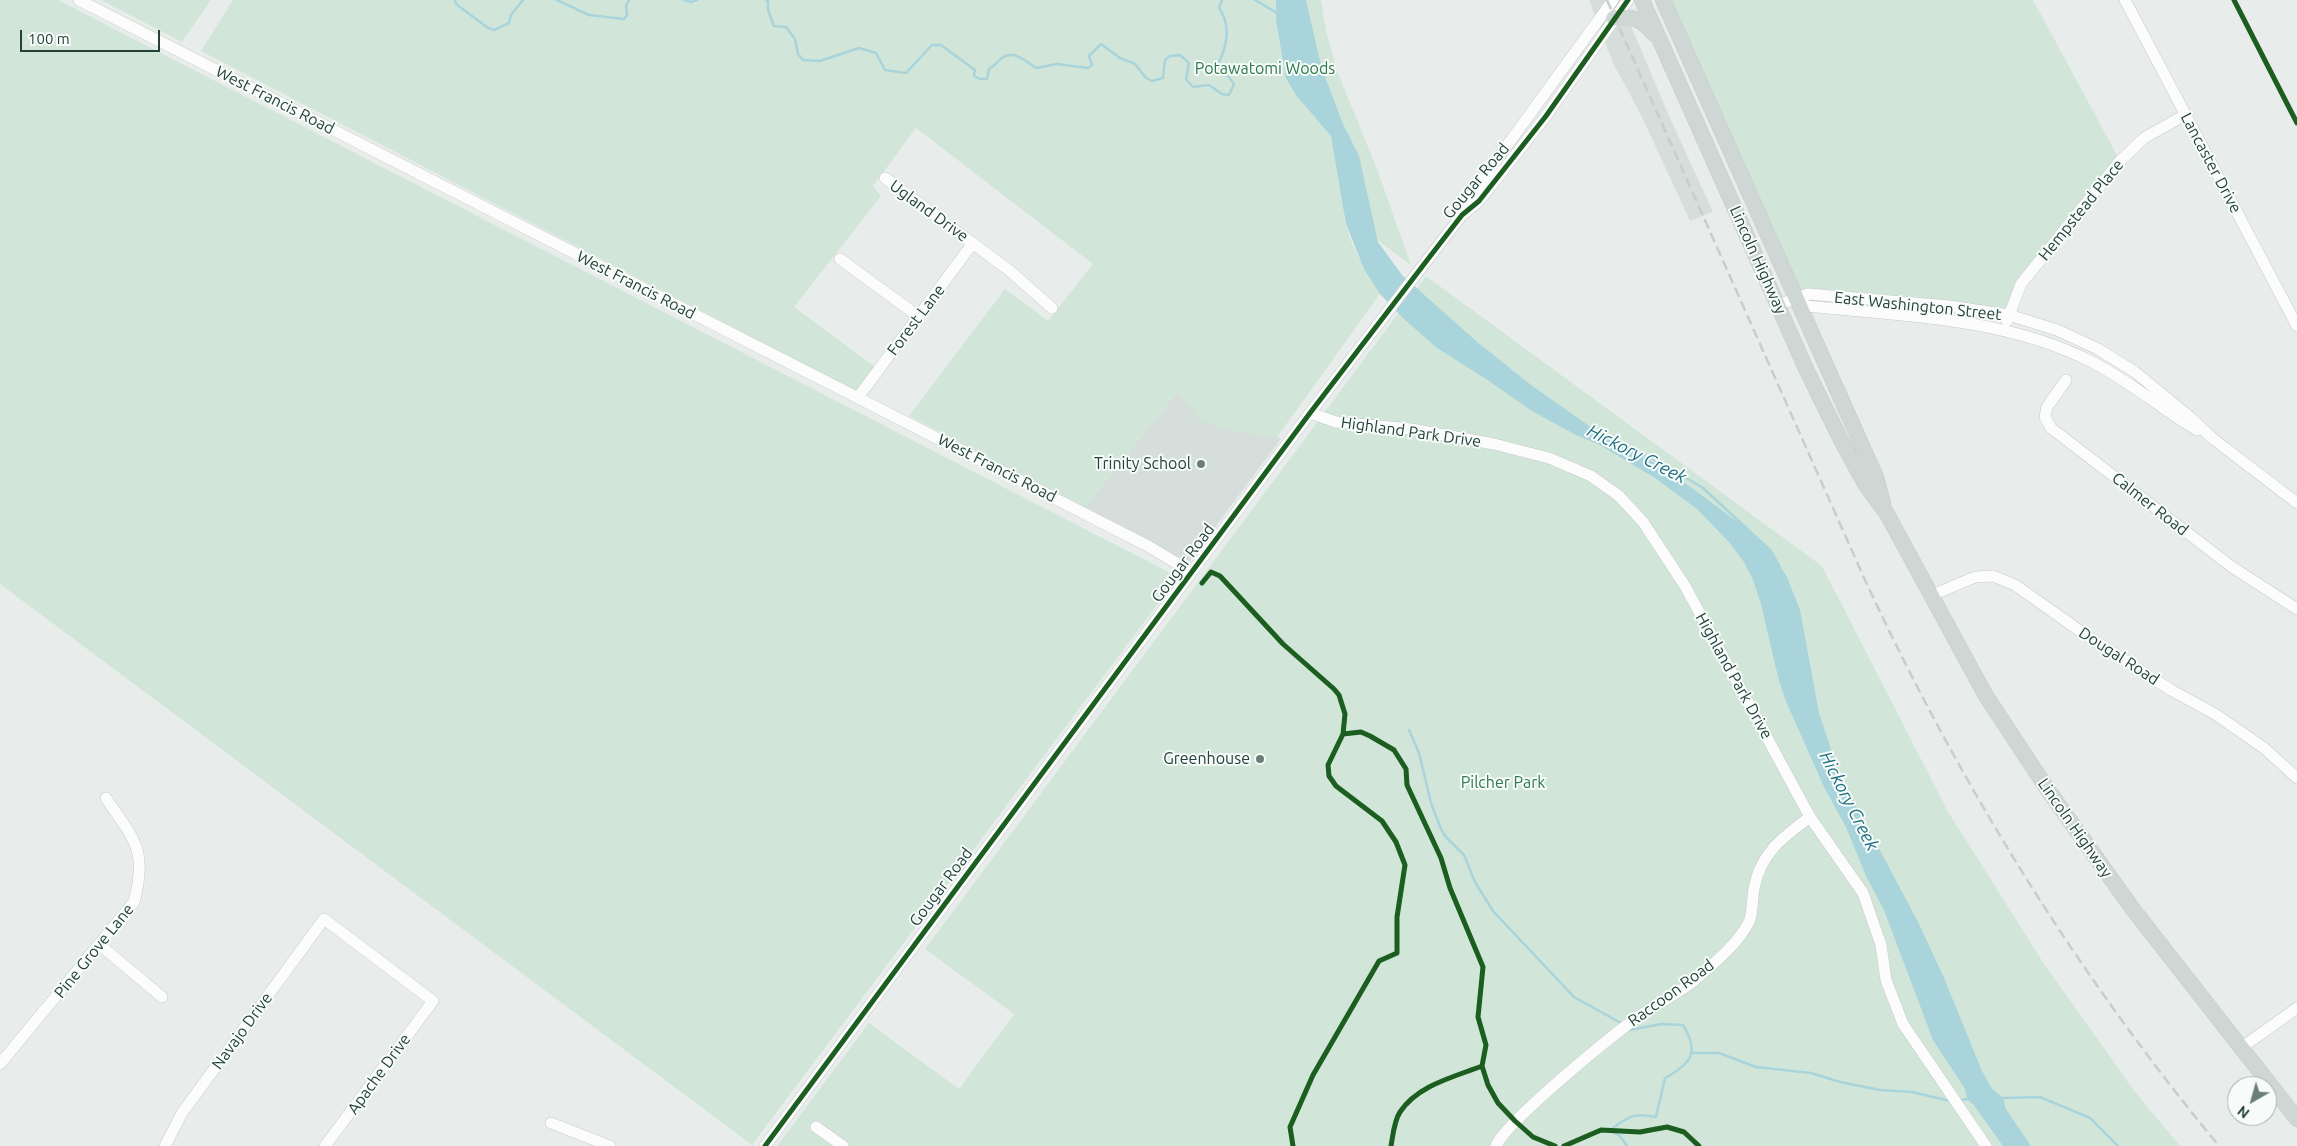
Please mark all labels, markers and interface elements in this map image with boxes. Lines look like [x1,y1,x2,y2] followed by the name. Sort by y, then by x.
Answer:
[22,20,162,52] scale bar
[28,30,70,47] text: 100 m
[1195,59,1335,79] park label: Potawatomi Woods
[212,62,338,138] street label: West Francis Road
[2177,110,2245,216] street label: Lancaster Drive
[1439,139,1513,223] street label: Gougar Road
[2034,156,2128,264] street label: Hempstead Place
[886,176,972,246] street label: Ugland Drive
[1726,203,1790,317] street label: Lincoln Highway
[573,247,699,323] street label: West Francis Road
[883,281,949,359] street label: Forest Lane
[1833,288,2003,324] street label: East Washington Street
[1340,413,1482,451] street label: Highland Park Drive
[1584,420,1690,488] water label: Hickory Creek
[934,430,1060,506] street label: West Francis Road
[1094,454,1191,474] place label: Trinity School
[1195,458,1207,470] marker: Trinity School
[2108,468,2192,540] street label: Calmer Road
[1147,520,1219,606] street label: Gougar Road
[1691,610,1777,742] street label: Highland Park Drive
[2075,623,2163,689] street label: Dougal Road
[1815,748,1883,854] water label: Hickory Creek
[1163,749,1250,769] place label: Greenhouse
[1254,753,1266,765] marker: Greenhouse
[1461,773,1545,793] park label: Pilcher Park
[2034,775,2116,881] street label: Lincoln Highway
[905,844,977,930] street label: Gougar Road
[50,900,138,1002] street label: Pine Grove Lane
[1624,955,1718,1031] street label: Raccoon Road
[208,989,276,1073] street label: Navajo Drive
[343,1030,415,1118] street label: Apache Drive
[2227,1076,2277,1126] north arrow
[2234,1103,2252,1122] text: N

